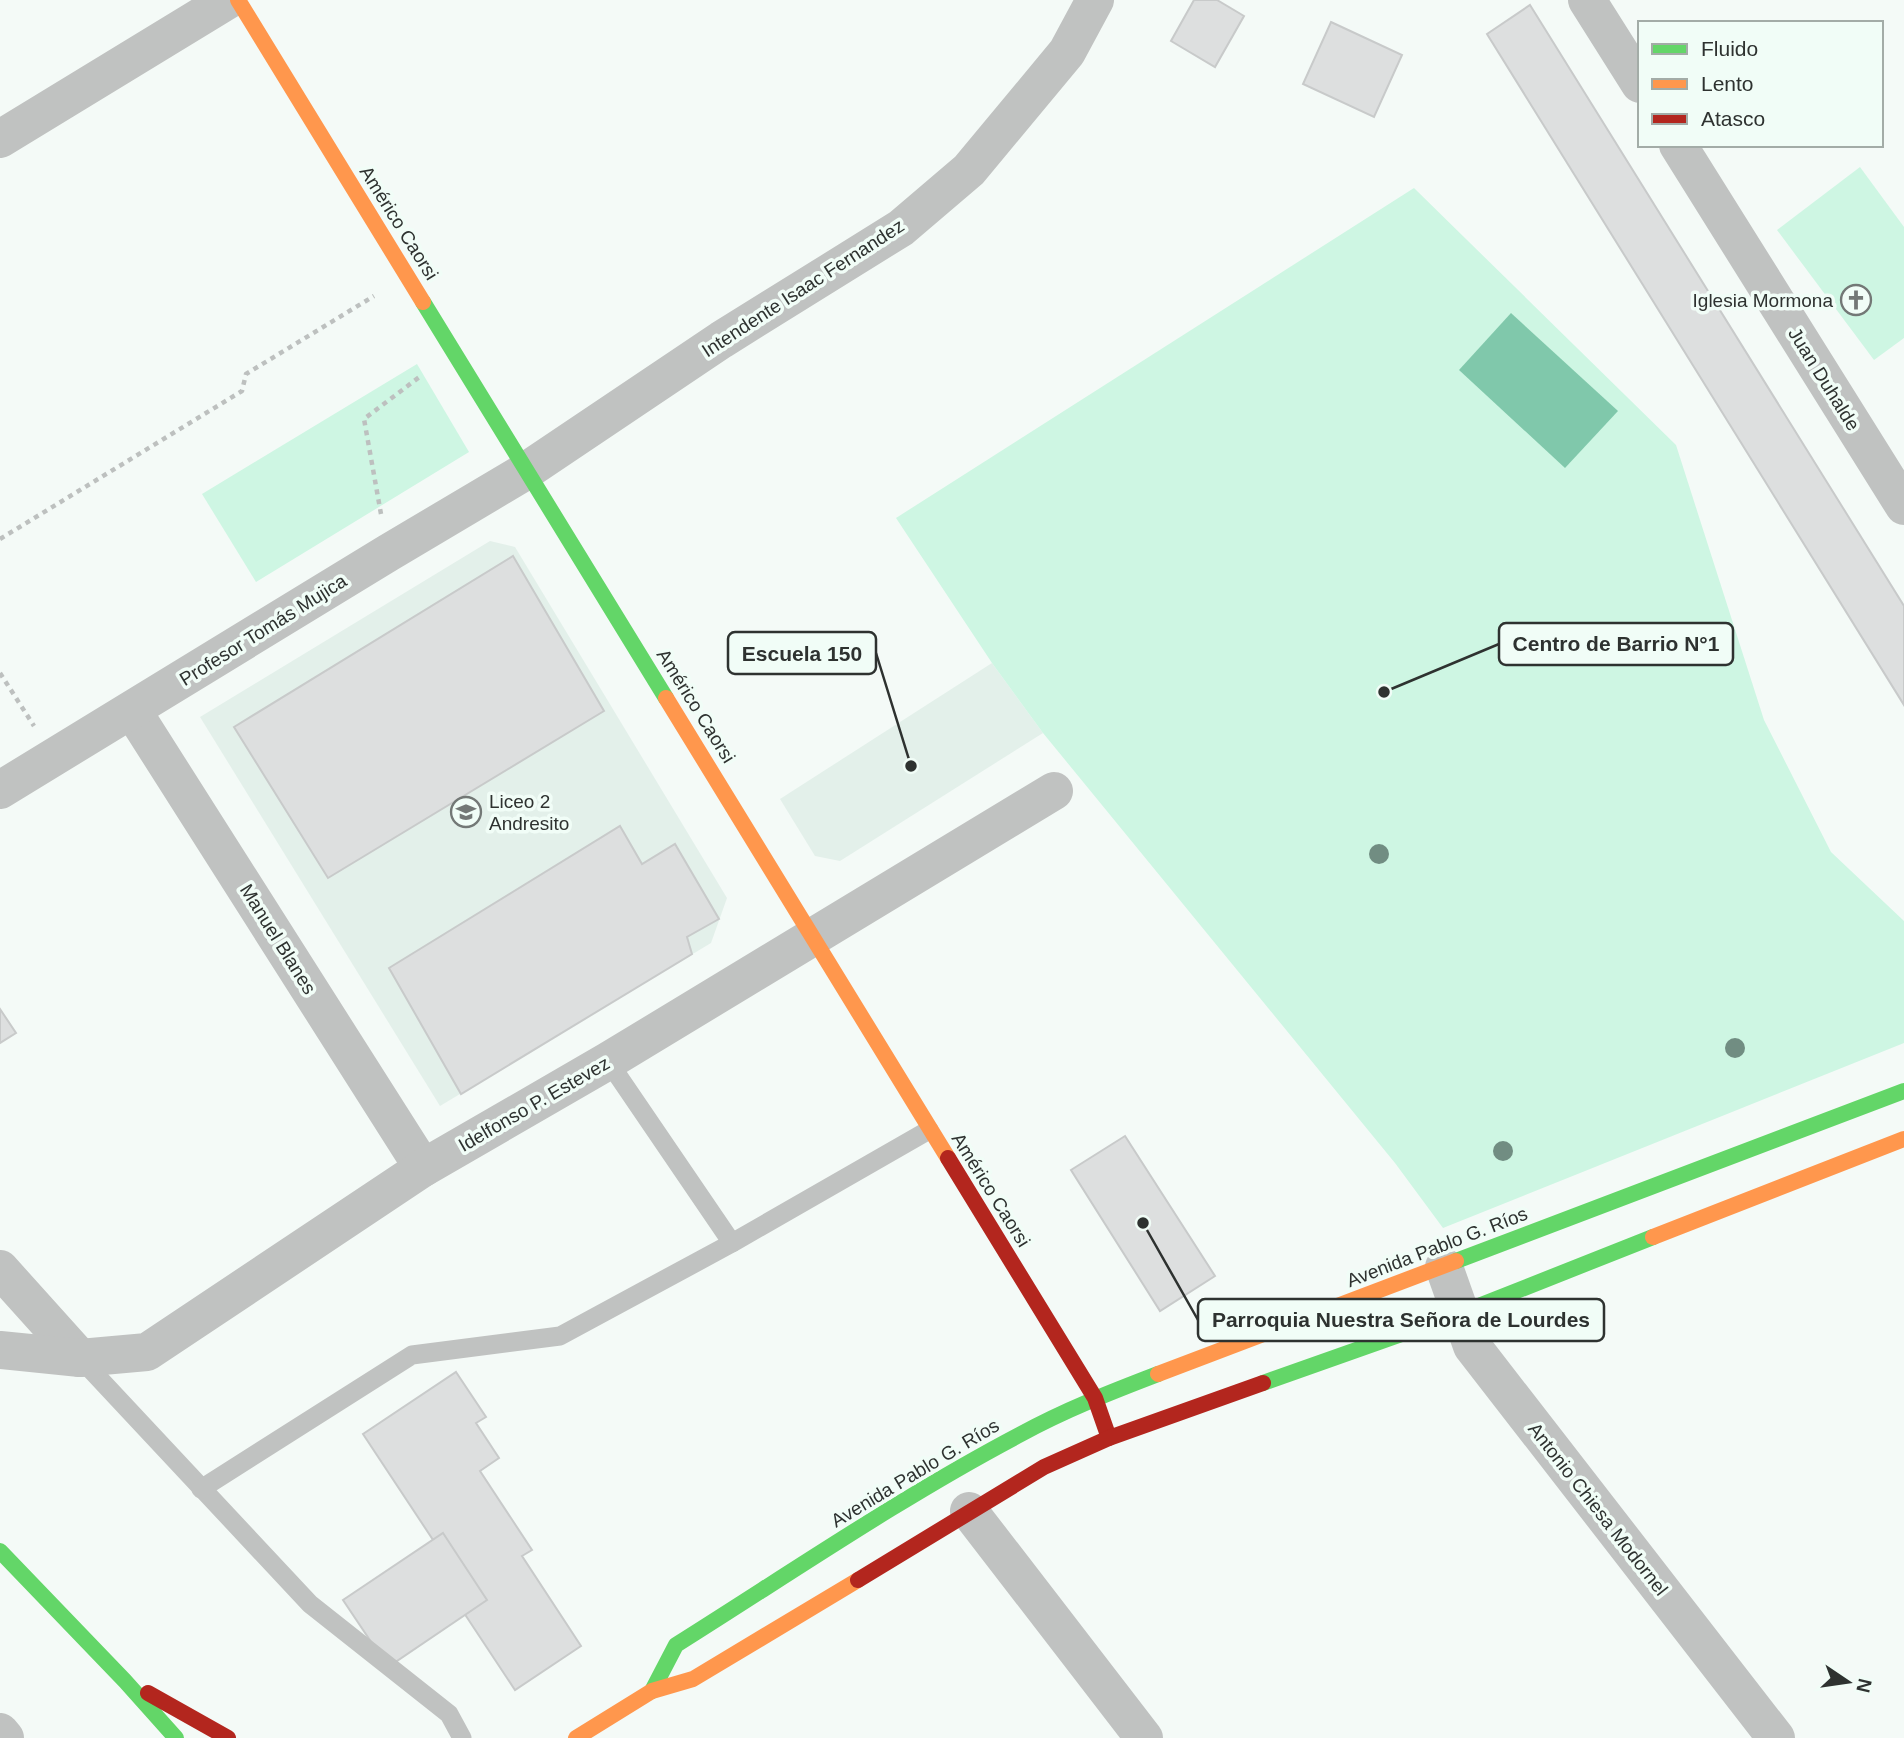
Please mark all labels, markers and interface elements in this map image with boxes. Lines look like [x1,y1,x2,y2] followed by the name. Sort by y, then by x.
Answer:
[1638,21,1883,147] legend
[1701,37,1758,60] text: Fluido
[1701,72,1754,95] text: Lento
[1701,107,1765,130] text: Atasco
[356,162,442,284] street label: Américo Caorsi
[698,215,908,361] street label: Intendente Isaac Fernandez
[1839,283,1873,317] church icon: Iglesia Mormona
[1693,290,1833,311] place label: Iglesia Mormona
[1784,324,1864,434] street label: Juan Duhalde
[176,570,351,690] street label: Profesor Tomás Mujica
[1499,623,1733,665] callout: Centro de Barrio N°1
[728,632,876,674] callout: Escuela 150
[1513,632,1720,655] text: Centro de Barrio N°1
[742,642,862,665] text: Escuela 150
[653,645,739,767] street label: Américo Caorsi
[489,791,569,834] place label: Liceo 2 Andresito
[449,795,483,829] school or university icon: Liceo 2 Andresito
[236,880,320,998] street label: Manuel Blanes
[455,1052,613,1156] street label: Idelfonso P. Estevez
[948,1129,1034,1251] street label: Américo Caorsi
[1344,1203,1530,1291] street label: Avenida Pablo G. Ríos
[1198,1299,1604,1341] callout: Parroquia Nuestra Señora de Lourdes
[1212,1308,1590,1331] text: Parroquia Nuestra Señora de Lourdes
[827,1415,1003,1531] street label: Avenida Pablo G. Ríos
[1524,1418,1672,1600] street label: Antonio Chiesa Modornel
[1813,1647,1883,1717] north arrow
[1852,1677,1876,1695] text: N

